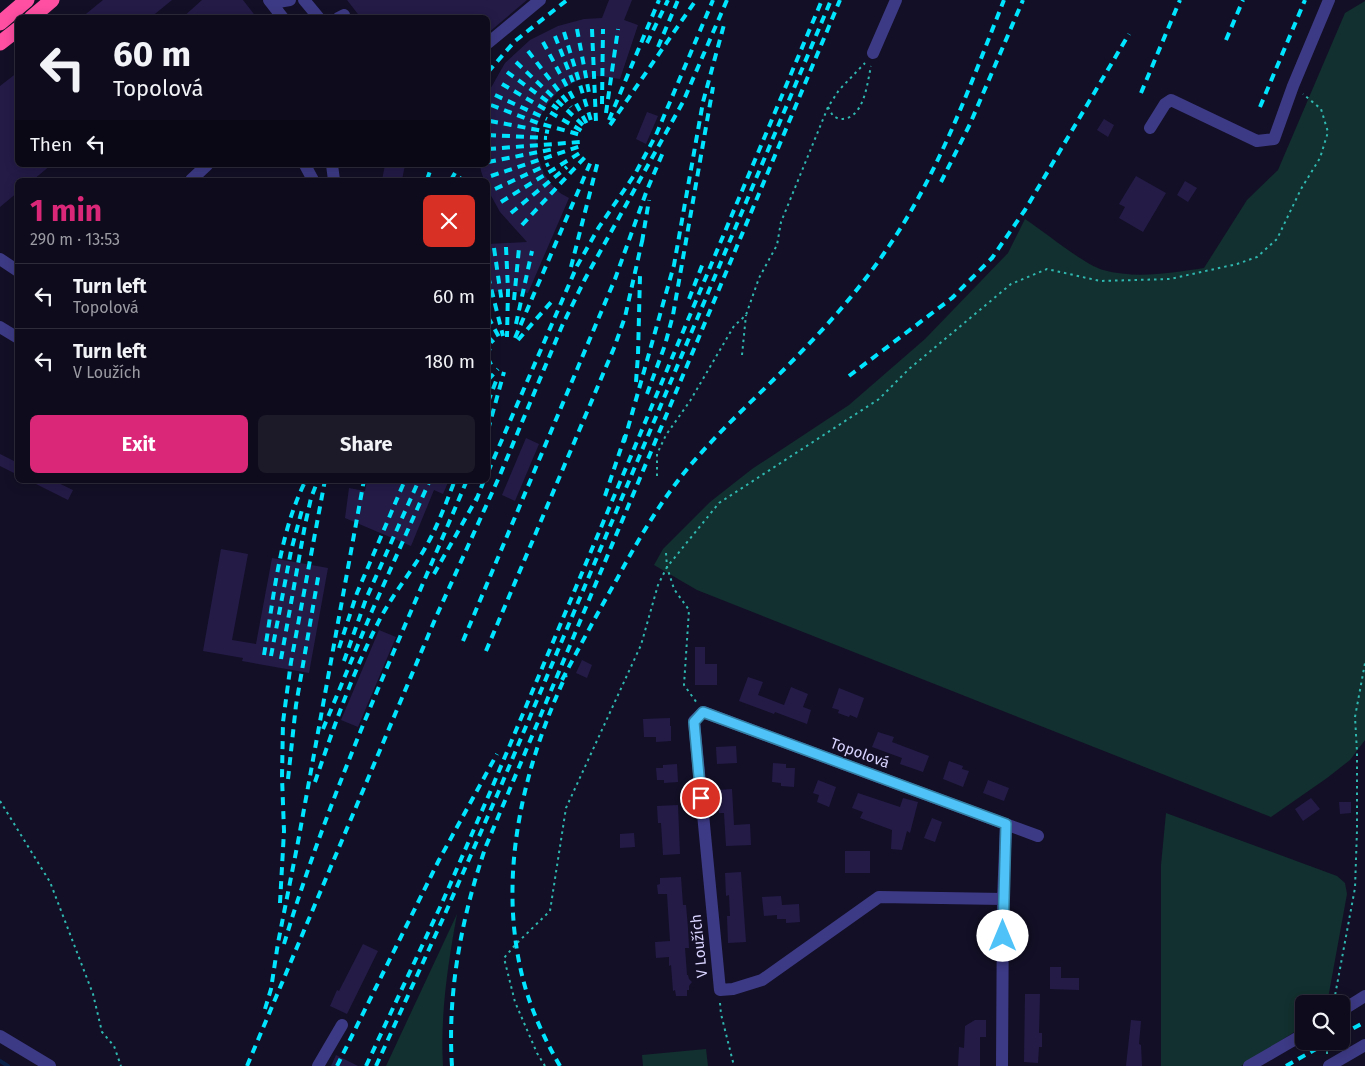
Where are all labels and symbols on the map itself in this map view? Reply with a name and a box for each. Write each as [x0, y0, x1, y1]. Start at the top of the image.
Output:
street label: Topolová [828, 734, 892, 772]
pin [680, 777, 722, 819]
position arrow [976, 909, 1028, 961]
street label: V Loužích [687, 913, 711, 979]

